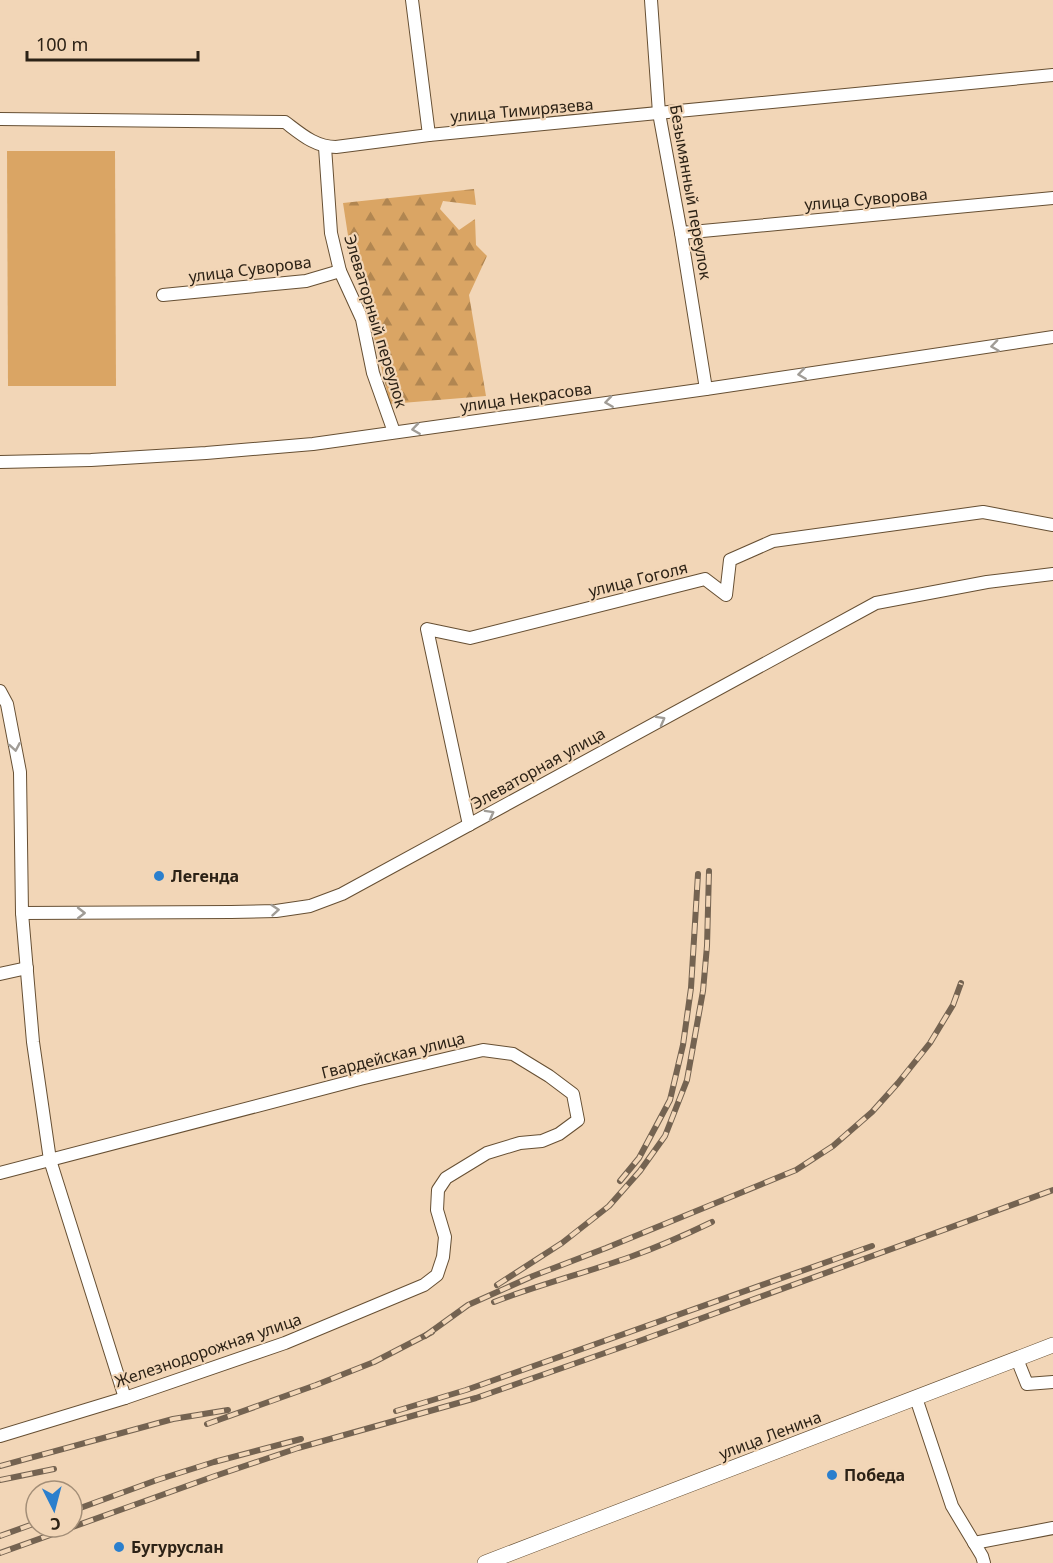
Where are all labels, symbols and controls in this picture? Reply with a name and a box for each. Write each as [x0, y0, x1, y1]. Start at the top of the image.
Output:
scale bar [27, 24, 198, 62]
text: 100 m [36, 32, 88, 56]
street label: улица Тимирязева [450, 93, 594, 127]
street label: Безымянный переулок [665, 103, 717, 282]
street label: улица Суворова [803, 183, 929, 215]
street label: Элеваторный переулок [339, 232, 413, 411]
street label: улица Суворова [187, 251, 313, 287]
one-way arrow [991, 339, 1000, 351]
one-way arrow [798, 368, 807, 380]
street label: улица Некрасова [459, 377, 593, 417]
one-way arrow [605, 396, 614, 408]
one-way arrow [411, 423, 421, 435]
street label: улица Гоголя [586, 556, 690, 602]
one-way arrow [654, 716, 665, 727]
street label: Элеваторная улица [467, 722, 609, 814]
one-way arrow [8, 741, 21, 751]
one-way arrow [483, 810, 494, 821]
place label: Легенда [171, 865, 239, 887]
marker: Легенда [152, 869, 166, 883]
one-way arrow [271, 904, 280, 917]
one-way arrow [76, 907, 85, 919]
street label: Гвардейская улица [319, 1027, 467, 1083]
street label: Железнодорожная улица [112, 1308, 304, 1392]
street label: улица Ленина [716, 1405, 824, 1465]
place label: Победа [844, 1464, 905, 1486]
marker: Победа [825, 1468, 839, 1482]
north arrow [24, 1479, 84, 1539]
text: С [49, 1512, 62, 1535]
place label: Бугуруслан [131, 1536, 224, 1558]
marker: Бугуруслан [112, 1540, 126, 1554]

